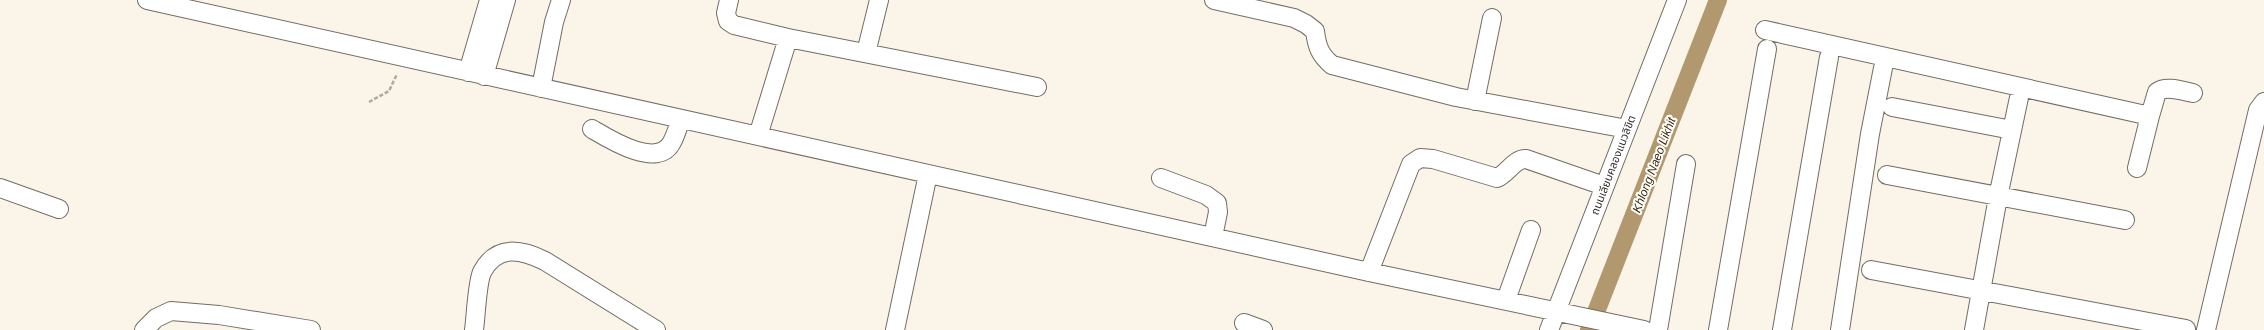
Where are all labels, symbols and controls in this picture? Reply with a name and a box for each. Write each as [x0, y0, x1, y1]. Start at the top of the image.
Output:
street label: ถนนเลียบคลองแนวลิขิต [1588, 114, 1638, 216]
water label: Khlong Naeo Likhit [1629, 115, 1679, 215]

